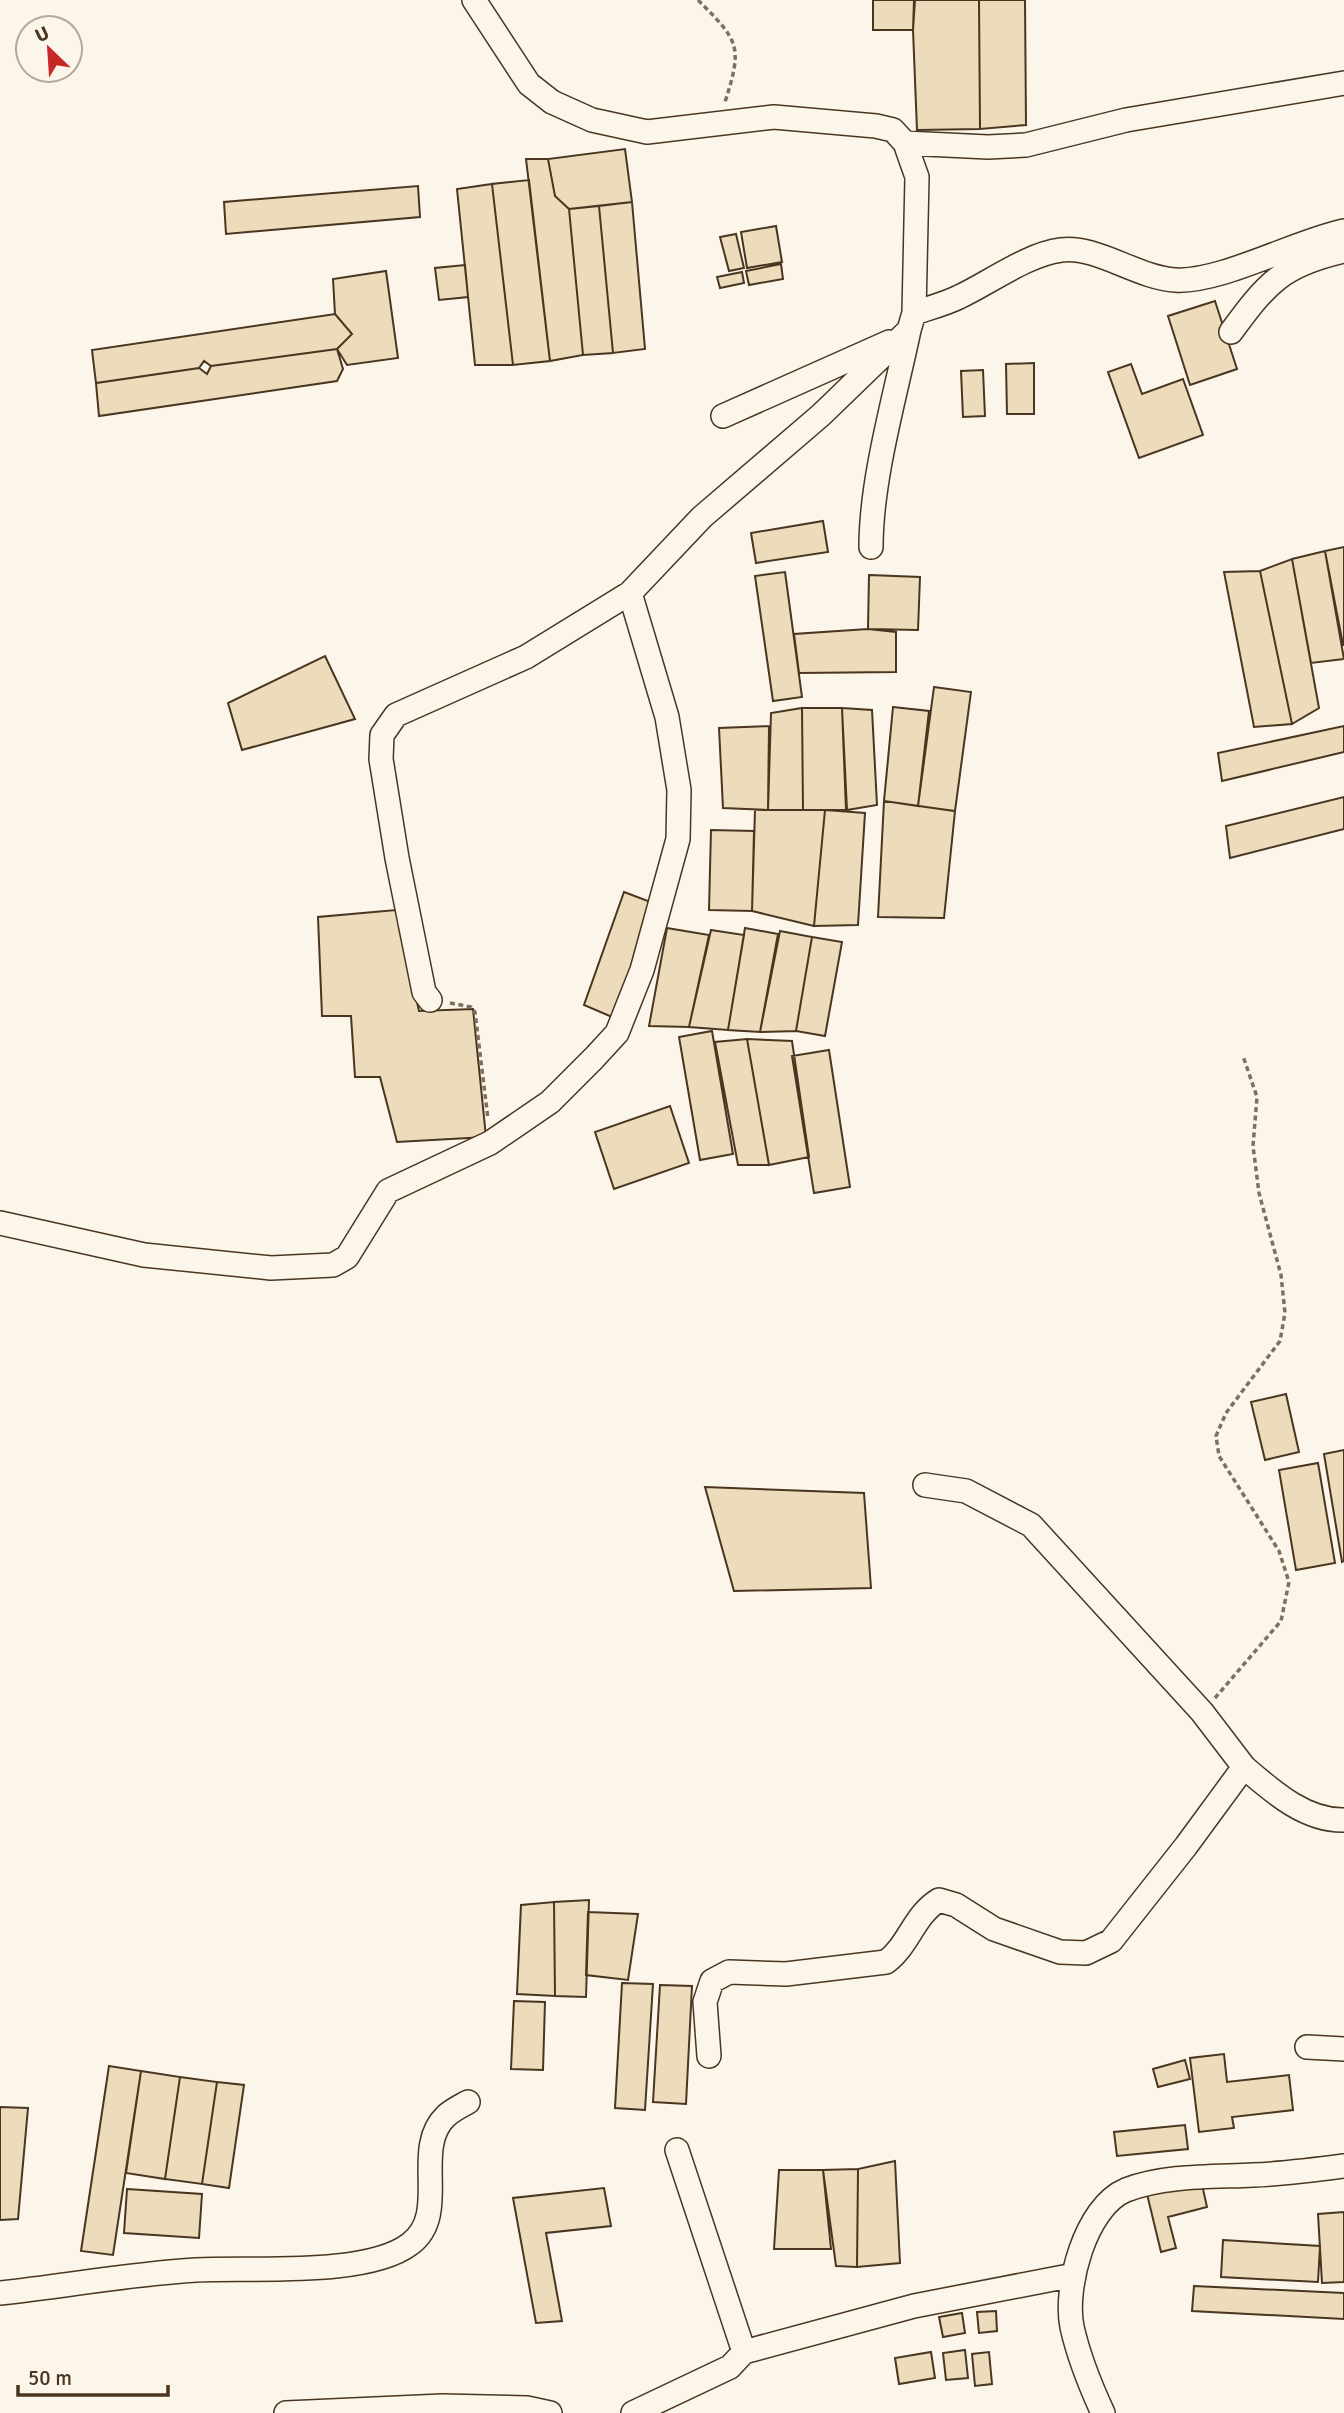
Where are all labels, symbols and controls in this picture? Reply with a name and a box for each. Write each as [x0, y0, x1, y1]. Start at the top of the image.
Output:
north arrow [14, 14, 84, 84]
text: U [31, 21, 53, 48]
scale bar [18, 2354, 168, 2398]
text: 50 m [28, 2365, 72, 2391]

